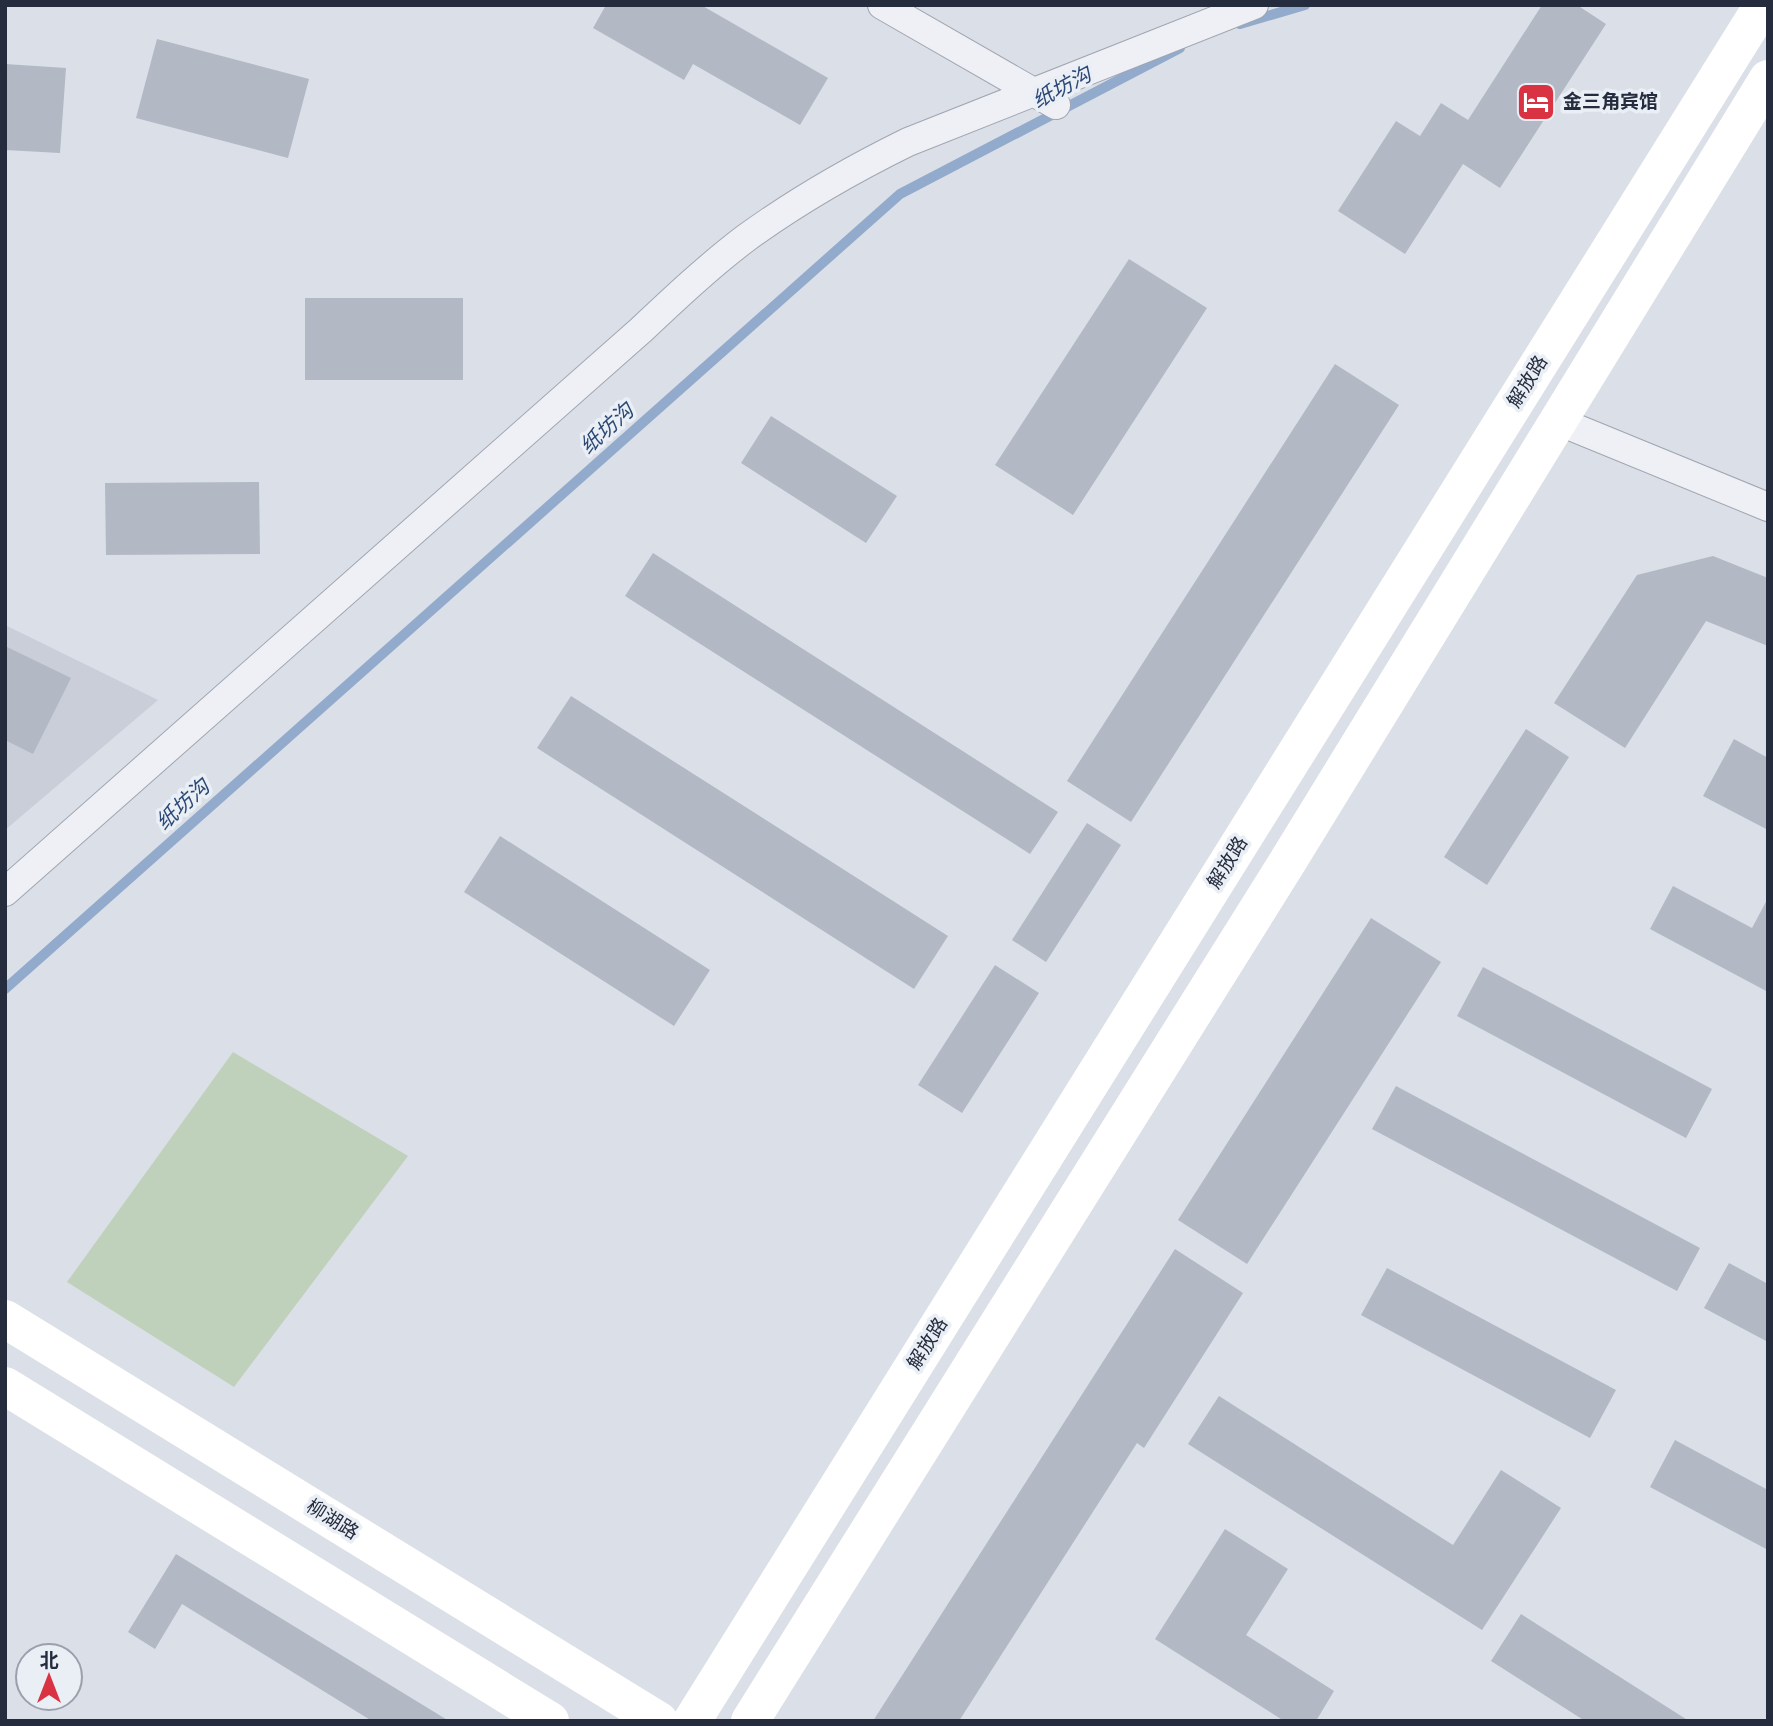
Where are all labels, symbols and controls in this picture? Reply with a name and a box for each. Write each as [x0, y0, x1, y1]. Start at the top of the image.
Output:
water label: 纸坊沟 [1029, 62, 1097, 112]
hotel icon: 金三角宾馆 [1515, 81, 1557, 123]
place label: 金三角宾馆 [1563, 91, 1658, 112]
street label: 解放路 [1504, 352, 1551, 411]
water label: 纸坊沟 [576, 398, 639, 458]
water label: 纸坊沟 [152, 774, 215, 834]
street label: 解放路 [1204, 833, 1251, 892]
street label: 解放路 [904, 1314, 951, 1373]
street label: 柳湖路 [303, 1496, 362, 1543]
north arrow [14, 1642, 84, 1712]
text: 北 [39, 1651, 59, 1671]

